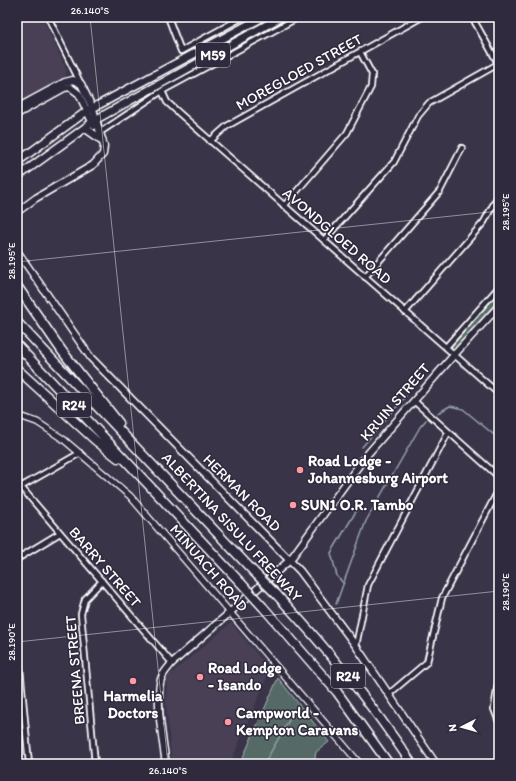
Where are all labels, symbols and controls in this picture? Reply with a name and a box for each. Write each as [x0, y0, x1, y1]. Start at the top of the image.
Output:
text: 26.140°S [71, 4, 110, 17]
street label: MOREGLOED STREET [233, 30, 366, 114]
road number: M59 [196, 43, 230, 67]
street label: AVONDGLOED ROAD [279, 184, 395, 288]
text: 28.195°E [499, 193, 512, 230]
text: 28.195°E [5, 242, 18, 279]
street label: KRUIN STREET [356, 359, 434, 445]
road number: R24 [57, 393, 91, 417]
street label: ALBERTINA SISULU FREEWAY [158, 449, 306, 606]
street label: HERMAN ROAD [199, 450, 285, 536]
place label: Road Lodge - Johannesburg Airport [307, 452, 448, 488]
marker: Road Lodge - Johannesburg Airport [295, 465, 305, 475]
place label: SUN1 O.R. Tambo [301, 496, 414, 514]
marker: SUN1 O.R. Tambo [288, 500, 298, 510]
street label: MINUACH ROAD [166, 521, 252, 616]
street label: BARRY STREET [65, 523, 145, 611]
text: 28.190°E [499, 573, 512, 611]
street label: BREENA STREET [61, 614, 89, 726]
text: 28.190°E [5, 623, 18, 661]
place label: Road Lodge - Isando [208, 659, 282, 694]
road number: R24 [331, 664, 365, 688]
marker: Road Lodge - Isando [195, 672, 205, 682]
marker: Harmelia Doctors [128, 676, 138, 686]
place label: Harmelia Doctors [103, 687, 163, 722]
place label: Campworld - Kempton Caravans [236, 704, 358, 740]
north arrow [442, 707, 482, 747]
marker: Campworld - Kempton Caravans [223, 717, 233, 727]
text: N [446, 724, 459, 732]
text: 26.140°S [149, 764, 188, 777]

